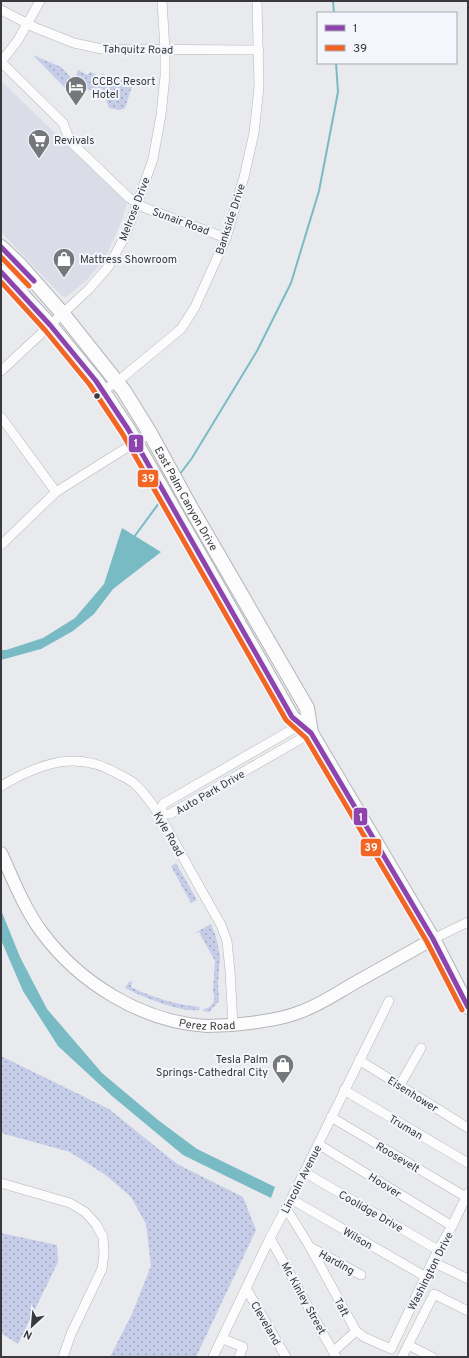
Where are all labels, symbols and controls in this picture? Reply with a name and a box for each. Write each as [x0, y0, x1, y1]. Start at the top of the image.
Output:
legend [317, 12, 457, 64]
text: 1 [353, 21, 357, 37]
text: 39 [353, 41, 367, 57]
street label: Tahquitz Road [103, 42, 173, 58]
hotel icon: CCBC Resort Hotel [63, 74, 89, 107]
place label: CCBC Resort Hotel [92, 75, 155, 102]
supermarket icon: Revivals [26, 127, 52, 160]
place label: Revivals [54, 134, 94, 148]
street label: Melrose Drive [116, 175, 154, 243]
street label: Bankside Drive [213, 182, 249, 257]
street label: Sunair Road [150, 205, 211, 239]
shop icon: Mattress Showroom [51, 246, 77, 279]
place label: Mattress Showroom [80, 253, 177, 267]
unlabelled marker [92, 391, 102, 401]
line badge: 1 [128, 434, 144, 453]
text: 1 [134, 437, 138, 451]
street label: East Palm Canyon Drive [151, 444, 220, 554]
line badge: 39 [137, 469, 159, 488]
text: 39 [141, 472, 155, 486]
street label: Auto Park Drive [173, 767, 248, 818]
line badge: 1 [353, 807, 368, 826]
street label: Kyle Road [150, 810, 187, 859]
text: 1 [359, 811, 363, 825]
line badge: 39 [360, 838, 382, 857]
text: 39 [364, 841, 378, 855]
street label: Perez Road [178, 1016, 236, 1034]
shop icon: Tesla Palm Springs-Cathedral City [270, 1052, 296, 1085]
place label: Tesla Palm Springs-Cathedral City [156, 1053, 268, 1080]
street label: Eisenhower [385, 1074, 441, 1116]
street label: Truman [386, 1112, 425, 1143]
street label: Roosevelt [373, 1139, 422, 1176]
street label: Lincoln Avenue [279, 1143, 325, 1216]
street label: Hoover [365, 1170, 404, 1202]
street label: Coolidge Drive [336, 1188, 405, 1236]
street label: Wilson [340, 1225, 375, 1253]
street label: Washington Drive [405, 1230, 457, 1313]
street label: Harding [316, 1247, 357, 1278]
street label: Mc Kinley Street [277, 1260, 329, 1337]
street label: Taft [330, 1296, 352, 1319]
street label: Cleveland [247, 1299, 283, 1348]
north arrow [12, 1306, 52, 1346]
text: N [21, 1326, 35, 1342]

